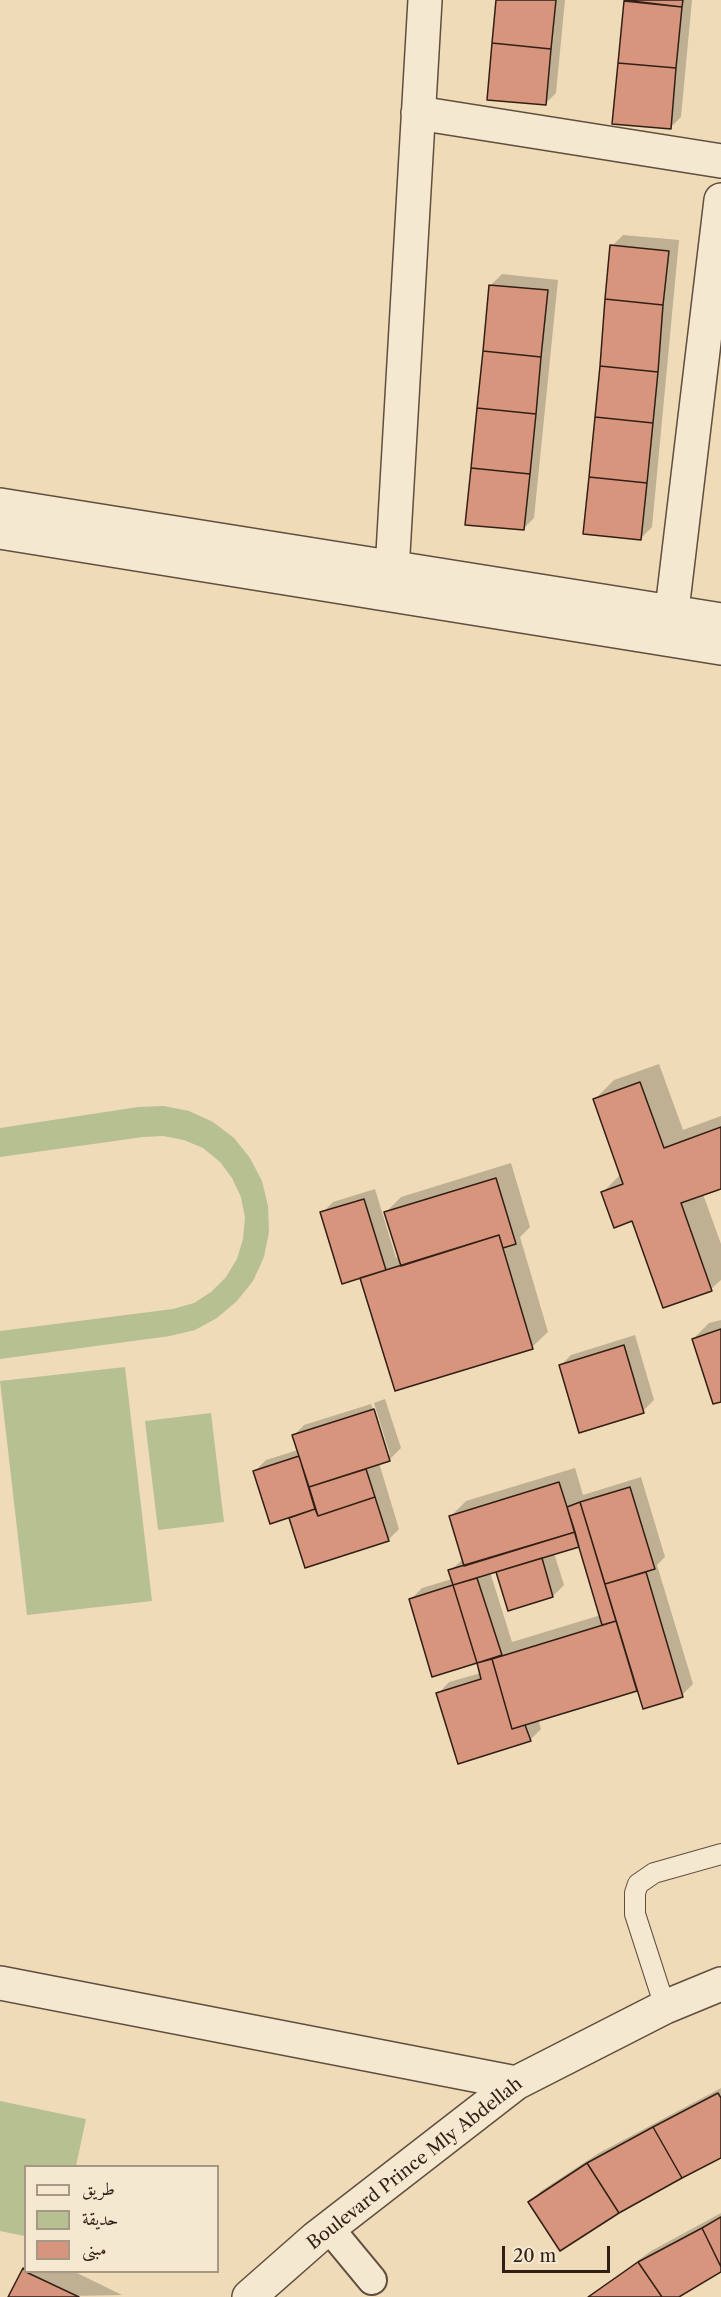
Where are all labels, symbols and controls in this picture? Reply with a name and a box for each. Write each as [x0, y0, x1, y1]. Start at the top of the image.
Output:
street label: Boulevard Prince Mly Abdellah [303, 2073, 527, 2255]
legend [24, 2165, 219, 2273]
text: طريق [82, 2178, 115, 2200]
text: حديقة [82, 2208, 118, 2230]
scale bar [505, 2234, 613, 2272]
text: مبنى [82, 2238, 107, 2260]
text: 20 m [513, 2245, 556, 2267]

